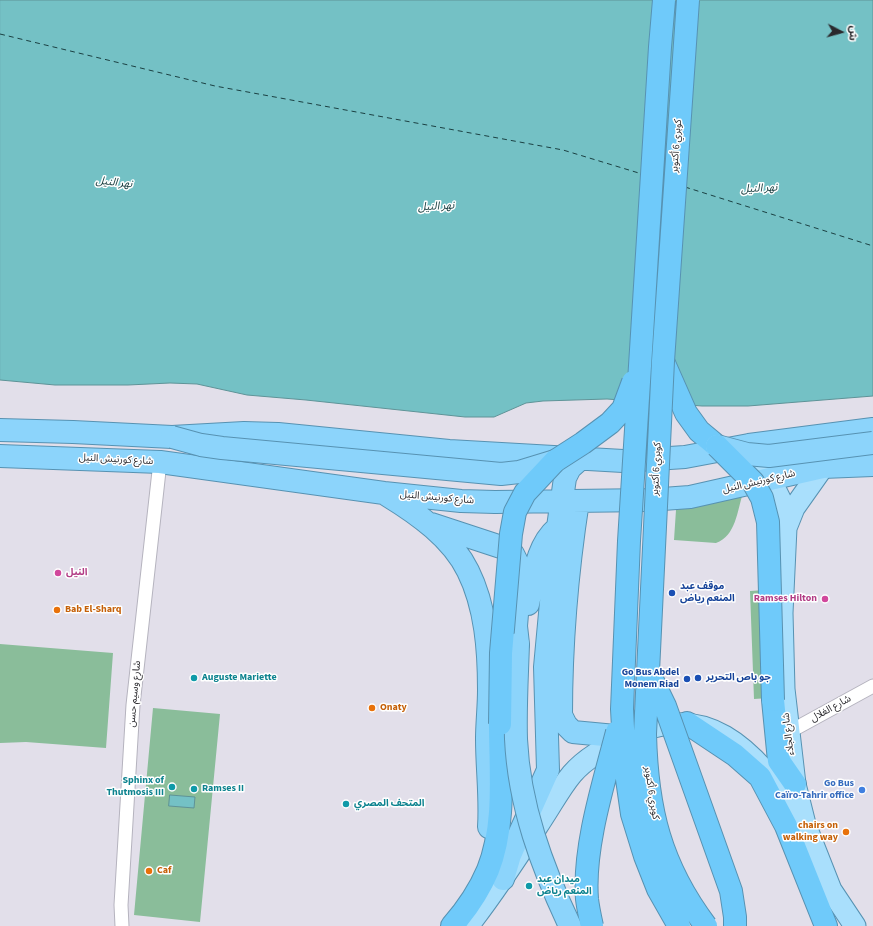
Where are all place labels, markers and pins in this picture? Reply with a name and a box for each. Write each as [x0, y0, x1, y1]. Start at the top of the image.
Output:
place label: النيل [66, 567, 88, 579]
marker: النيل [53, 568, 63, 578]
place label: موقف عبد المنعم رياض [680, 581, 735, 604]
marker: موقف عبد المنعم رياض [667, 588, 677, 598]
place label: Ramses Hilton [754, 593, 817, 605]
marker: Ramses Hilton [820, 594, 830, 604]
place label: Bab El-Sharq [65, 604, 122, 616]
marker: Bab El-Sharq [52, 605, 62, 615]
place label: Go Bus Abdel Monem Riad [622, 667, 679, 690]
place label: Auguste Mariette [202, 672, 277, 684]
place label: جو باص التحرير [706, 672, 771, 684]
marker: Auguste Mariette [189, 673, 199, 683]
marker: جو باص التحرير [693, 673, 703, 683]
marker: Go Bus Abdel Monem Riad [682, 674, 692, 684]
place label: Onaty [380, 702, 407, 714]
marker: Onaty [367, 703, 377, 713]
place label: Sphinx of Thutmosis III [106, 775, 164, 798]
place label: Go Bus Caïro-Tahrir office [775, 778, 854, 802]
marker: Sphinx of Thutmosis III [167, 782, 177, 792]
place label: Ramses II [202, 783, 244, 795]
marker: Ramses II [189, 784, 199, 794]
marker: Go Bus Caïro-Tahrir office [857, 785, 867, 795]
place label: المتحف المصري [354, 798, 424, 810]
marker: المتحف المصري [341, 799, 351, 809]
place label: chairs on walking way [783, 820, 838, 844]
marker: chairs on walking way [841, 827, 851, 837]
place label: Caf [157, 865, 171, 877]
marker: Caf [144, 866, 154, 876]
place label: ميدان عبد المنعم رياض [537, 874, 592, 898]
marker: ميدان عبد المنعم رياض [524, 881, 534, 891]

